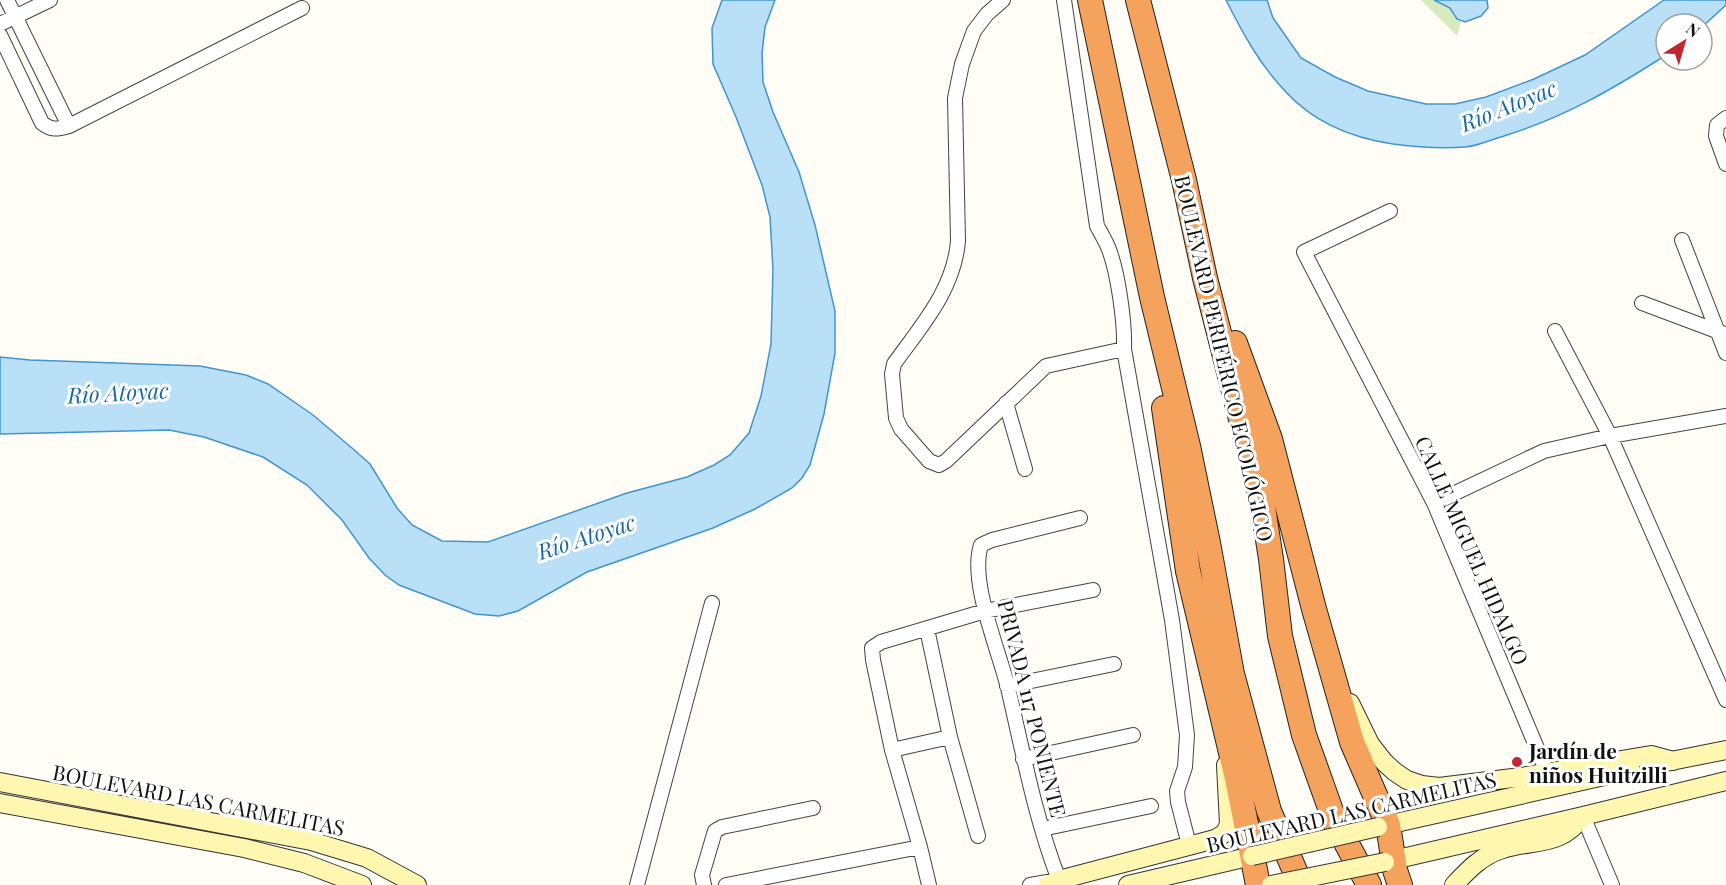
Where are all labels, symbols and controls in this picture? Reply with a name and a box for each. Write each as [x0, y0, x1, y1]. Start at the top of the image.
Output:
north arrow [1654, 12, 1714, 72]
text: N [1682, 18, 1705, 42]
water label: Río Atoyac [1455, 72, 1561, 138]
street label: BOULEVARD PERIFÉRICO ECOLÓGICO [1169, 172, 1281, 544]
water label: Río Atoyac [66, 374, 170, 410]
street label: CALLE MIGUEL HIDALGO [1410, 431, 1536, 669]
water label: Río Atoyac [532, 506, 639, 566]
street label: PRIVADA 117 PONIENTE [992, 596, 1074, 820]
place label: Jardín de niños Huitzilli [1528, 736, 1668, 788]
marker: Jardín de niños Huitzilli [1510, 755, 1524, 769]
street label: BOULEVARD LAS CARMELITAS [51, 757, 347, 841]
street label: BOULEVARD LAS CARMELITAS [1203, 764, 1499, 858]

